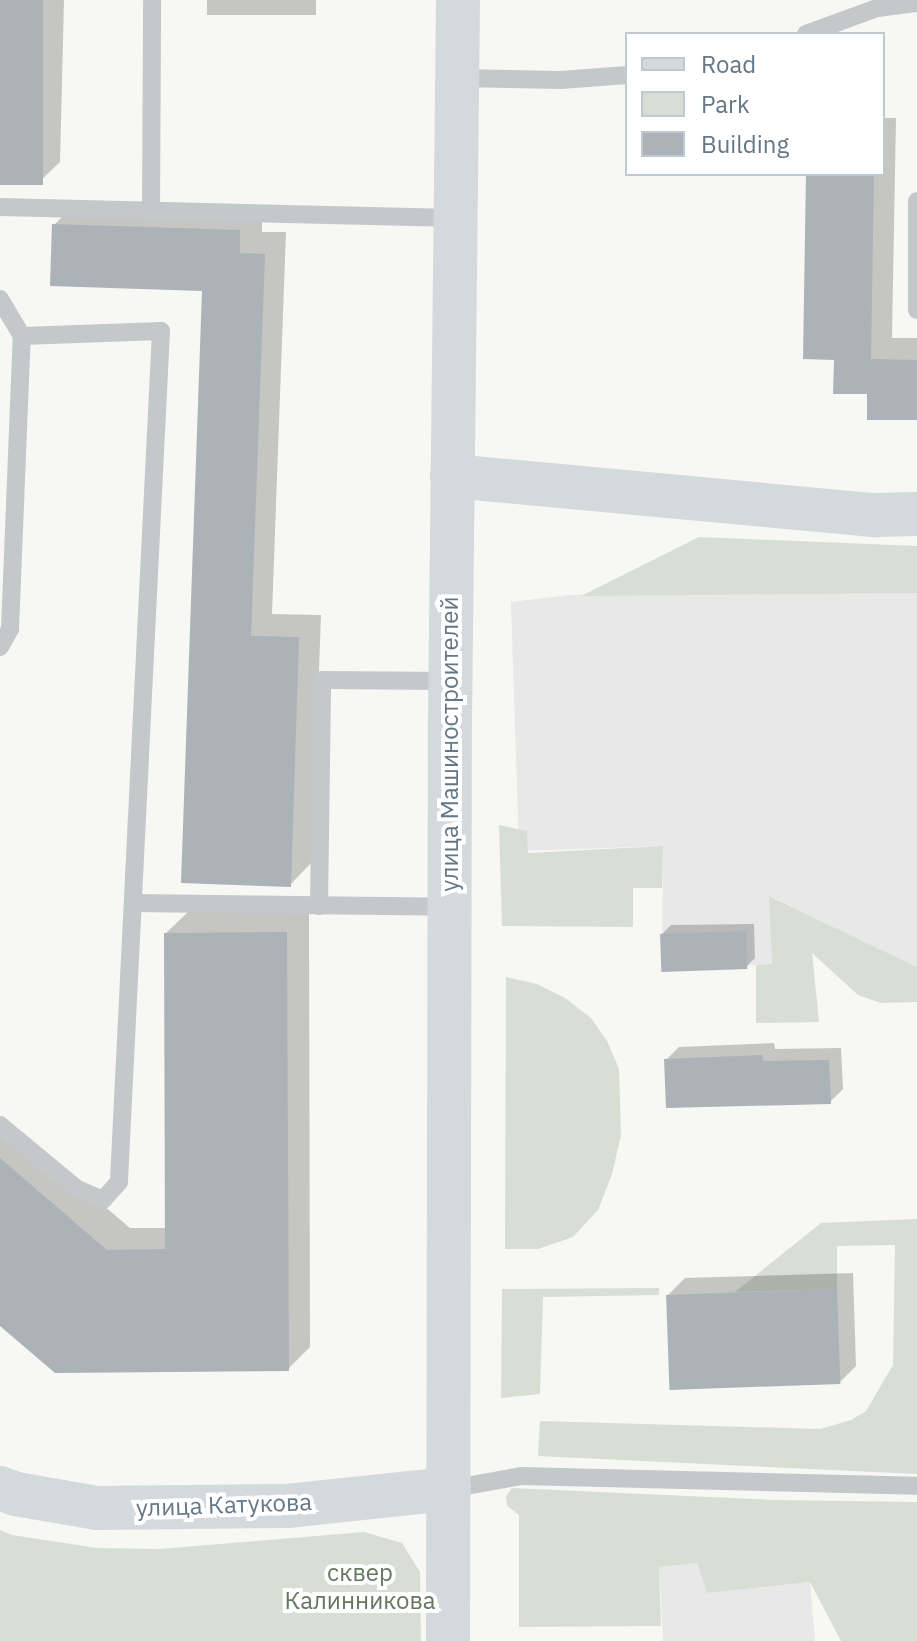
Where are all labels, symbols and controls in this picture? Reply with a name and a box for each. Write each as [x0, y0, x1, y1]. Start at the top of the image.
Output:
legend [625, 32, 885, 176]
text: Road [701, 48, 756, 80]
text: Park [701, 88, 750, 120]
text: Building [701, 128, 789, 160]
street label: улица Машиностроителей [436, 596, 464, 892]
street label: улица Катукова [135, 1488, 313, 1522]
park label: сквер Калинникова [284, 1559, 436, 1615]

